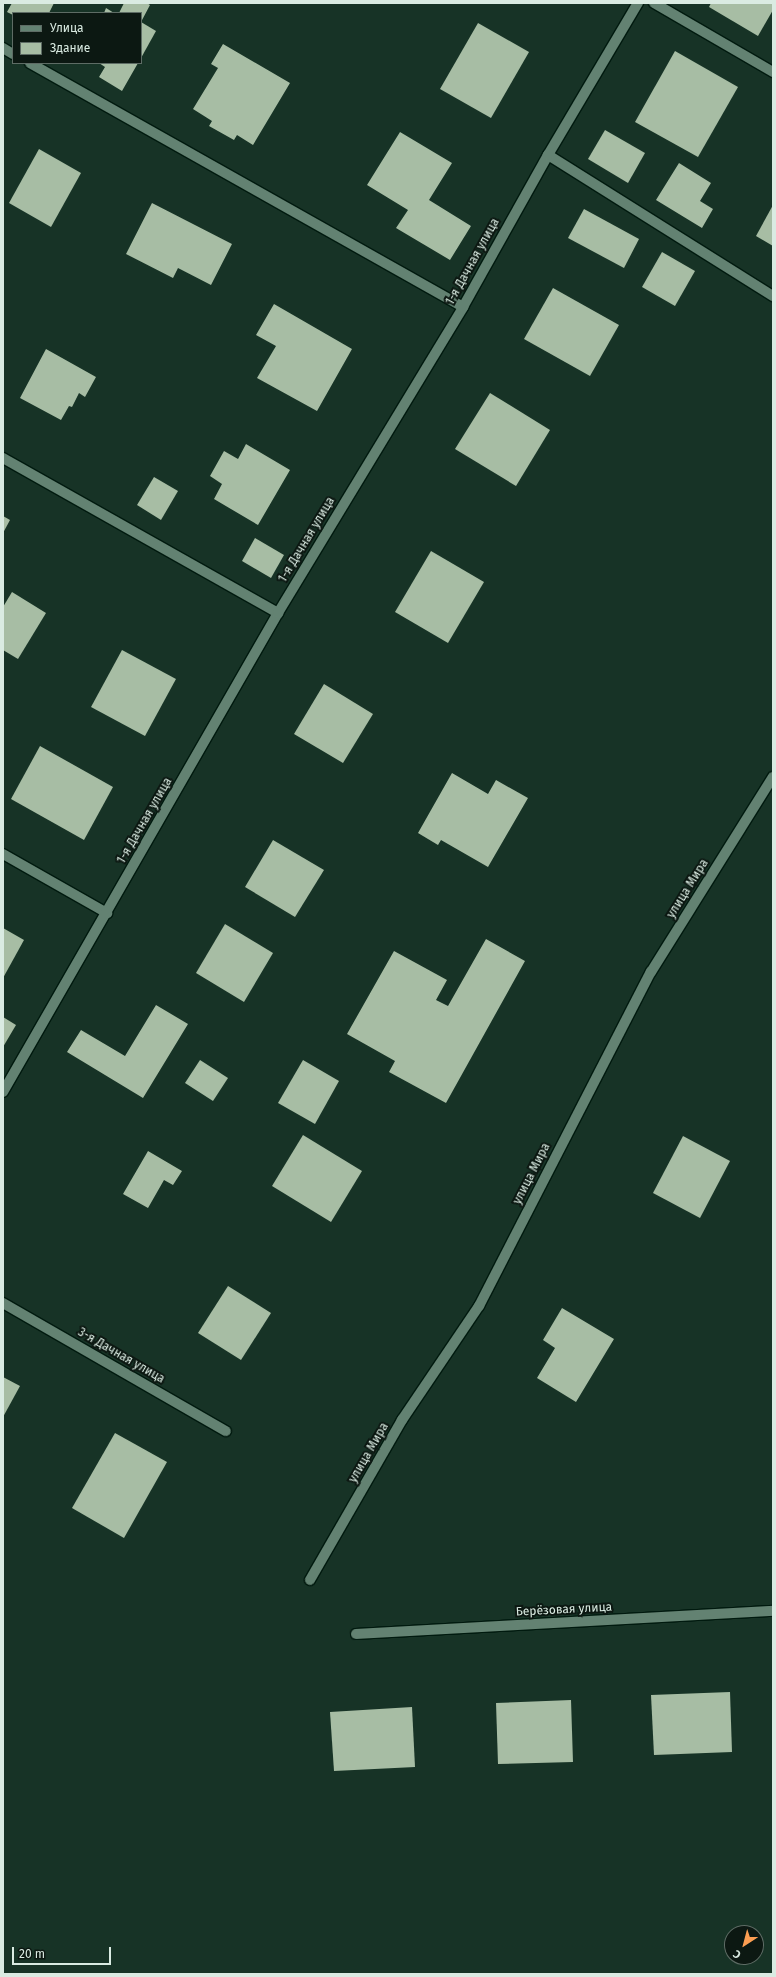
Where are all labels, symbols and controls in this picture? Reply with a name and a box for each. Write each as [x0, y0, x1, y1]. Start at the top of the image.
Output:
legend [12, 12, 142, 64]
text: Улица [50, 21, 84, 35]
text: Здание [50, 41, 90, 55]
street label: 1-я Дачная улица [443, 216, 503, 308]
street label: 1-я Дачная улица [276, 495, 338, 585]
street label: 1-я Дачная улица [115, 775, 175, 867]
street label: улица Мира [664, 857, 712, 921]
street label: улица Мира [510, 1141, 554, 1207]
street label: 3-я Дачная улица [75, 1325, 167, 1387]
street label: улица Мира [346, 1421, 392, 1485]
street label: Берёзовая улица [516, 1600, 612, 1620]
north arrow [724, 1925, 764, 1965]
scale bar [14, 1939, 113, 1965]
text: 20 m [19, 1947, 45, 1961]
text: С [731, 1947, 744, 1961]

